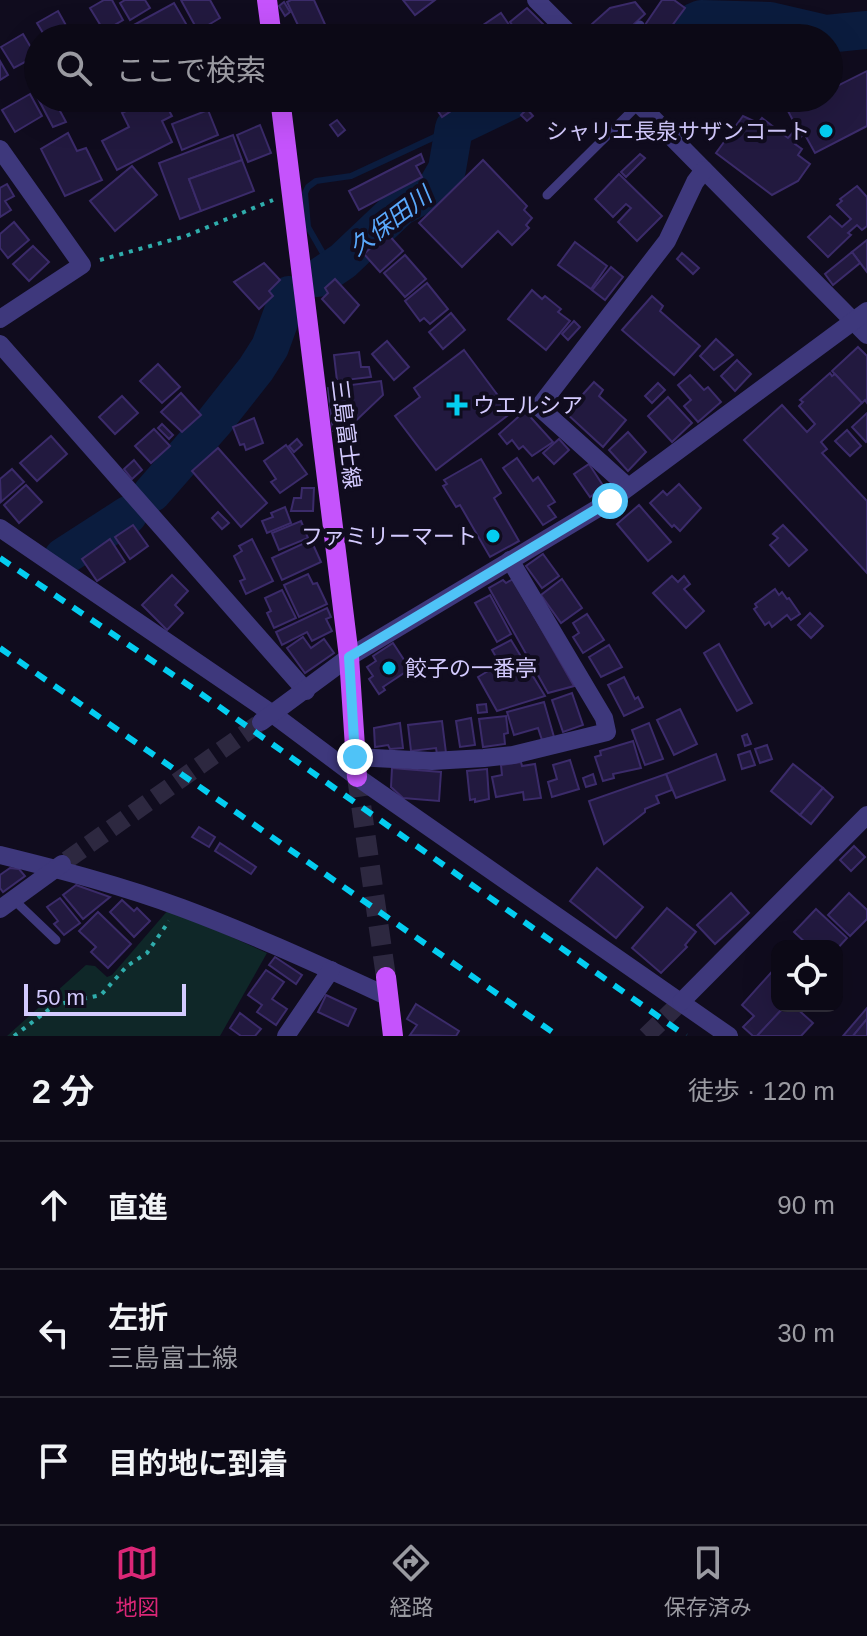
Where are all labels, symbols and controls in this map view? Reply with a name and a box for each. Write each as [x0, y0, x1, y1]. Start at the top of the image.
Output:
search box [24, 24, 843, 112]
icon: search [52, 46, 96, 90]
text: ここで検索 [116, 54, 266, 87]
place label: シャリエ長泉サザンコート [546, 119, 810, 144]
marker: シャリエ長泉サザンコート [817, 122, 835, 140]
water label: 久保田川 [344, 180, 439, 261]
street label: 三島富士線 [327, 378, 365, 490]
place label: ウエルシア [473, 393, 583, 418]
marker: ウエルシア [448, 396, 466, 414]
route start [592, 483, 628, 519]
place label: ファミリーマート [301, 524, 477, 549]
marker: ファミリーマート [484, 527, 502, 545]
place label: 餃子の一番亭 [405, 656, 537, 681]
marker: 餃子の一番亭 [380, 659, 398, 677]
route end [337, 739, 373, 775]
map controls [771, 940, 843, 1012]
button: locate [771, 940, 843, 1012]
scale bar [24, 980, 186, 1016]
text: 50 m [36, 985, 85, 1010]
text: 2 分 [32, 1072, 94, 1110]
text: 徒歩 · 120 m [688, 1076, 835, 1106]
icon: ahead [32, 1183, 76, 1227]
text: 90 m [777, 1190, 835, 1220]
text: 直進 [108, 1191, 168, 1224]
text: 左折 [108, 1301, 168, 1334]
icon: left [32, 1311, 76, 1355]
text: 30 m [777, 1318, 835, 1348]
text: 三島富士線 [108, 1343, 238, 1373]
icon: arrive [32, 1439, 76, 1483]
text: 目的地に到着 [108, 1447, 288, 1480]
tab: 地図 [115, 1541, 159, 1621]
tab: 経路 [389, 1541, 434, 1621]
tab: 保存済み [664, 1541, 752, 1621]

